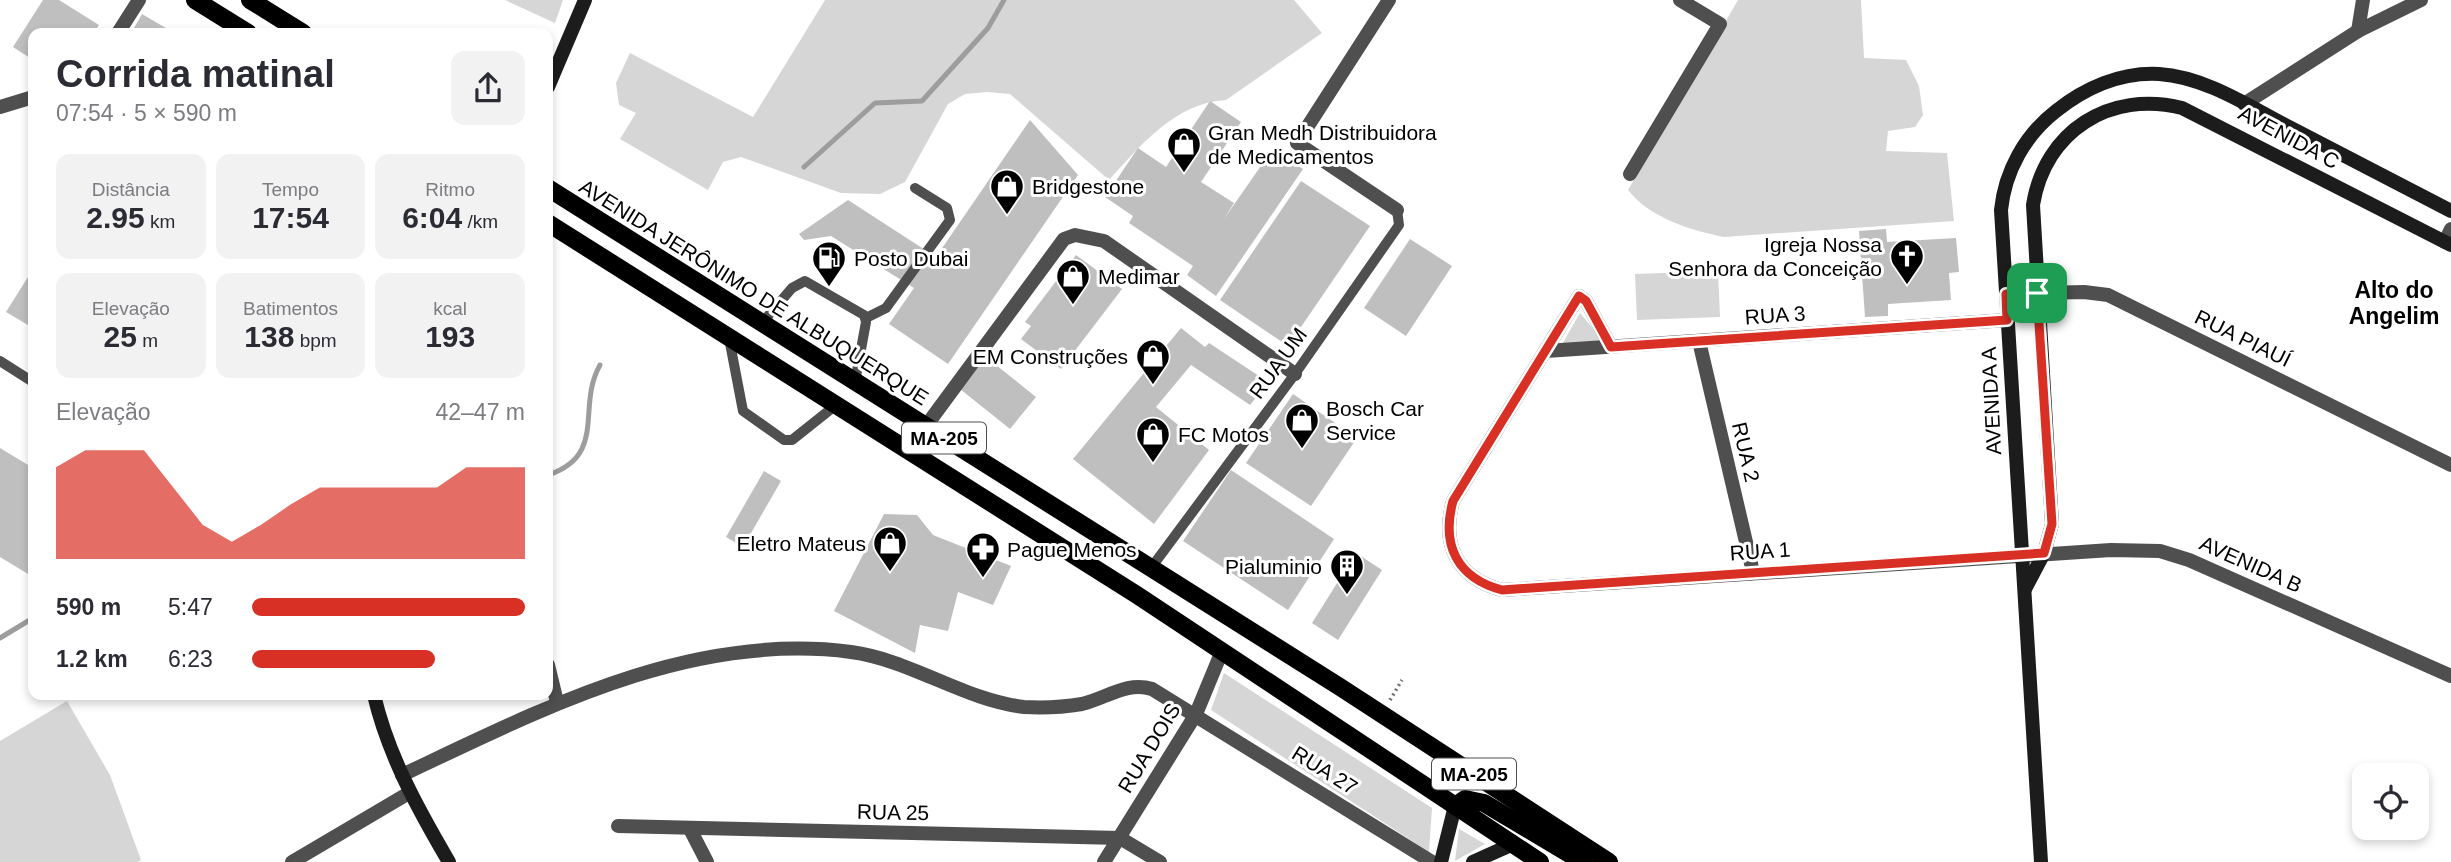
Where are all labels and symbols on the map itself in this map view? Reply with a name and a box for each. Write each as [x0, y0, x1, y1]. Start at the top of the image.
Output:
street label: AVENIDA C [2235, 101, 2343, 173]
place label: Gran Medh Distribuidora de Medicamentos [1208, 121, 1437, 168]
shop icon: Gran Medh Distribuidora de Medicamentos [1165, 125, 1203, 174]
shop icon: Bridgestone [988, 167, 1026, 216]
street label: AVENIDA JERÔNIMO DE ALBUQUERQUE [575, 174, 933, 410]
place label: Bridgestone [1032, 175, 1144, 198]
place label: Igreja Nossa Senhora da Conceição [1668, 233, 1882, 280]
church icon: Igreja Nossa Senhora da Conceição [1888, 237, 1926, 286]
fuel station icon: Posto Dubai [810, 239, 848, 288]
place label: Posto Dubai [854, 247, 968, 270]
shop icon: Medimar [1054, 257, 1092, 306]
pin [2007, 263, 2067, 323]
place label: Medimar [1098, 265, 1180, 288]
district label: Alto do Angelim [2349, 277, 2439, 329]
street label: RUA 3 [1744, 301, 1806, 329]
street label: RUA PIAUÍ [2191, 305, 2295, 371]
street label: RUA UM [1245, 323, 1311, 403]
shop icon: EM Construções [1134, 337, 1172, 386]
place label: EM Construções [973, 345, 1128, 368]
street label: AVENIDA A [1977, 346, 2005, 456]
place label: Bosch Car Service [1326, 397, 1424, 444]
shop icon: Bosch Car Service [1283, 401, 1321, 450]
shop icon: FC Motos [1134, 415, 1172, 464]
street label: RUA 2 [1728, 420, 1764, 484]
road number: MA-205 [902, 422, 986, 453]
place label: FC Motos [1178, 423, 1269, 446]
shop icon: Eletro Mateus [871, 524, 909, 573]
pharmacy icon: Pague Menos [964, 530, 1002, 579]
street label: AVENIDA B [2196, 531, 2306, 597]
place label: Eletro Mateus [736, 532, 866, 555]
street label: RUA 1 [1729, 537, 1791, 565]
place label: Pague Menos [1007, 538, 1137, 561]
building icon: Pialuminio [1328, 547, 1366, 596]
place label: Pialuminio [1225, 555, 1322, 578]
street label: RUA DOIS [1113, 699, 1185, 797]
street label: RUA 27 [1288, 741, 1362, 799]
road number: MA-205 [1432, 758, 1516, 790]
street label: RUA 25 [857, 800, 929, 824]

